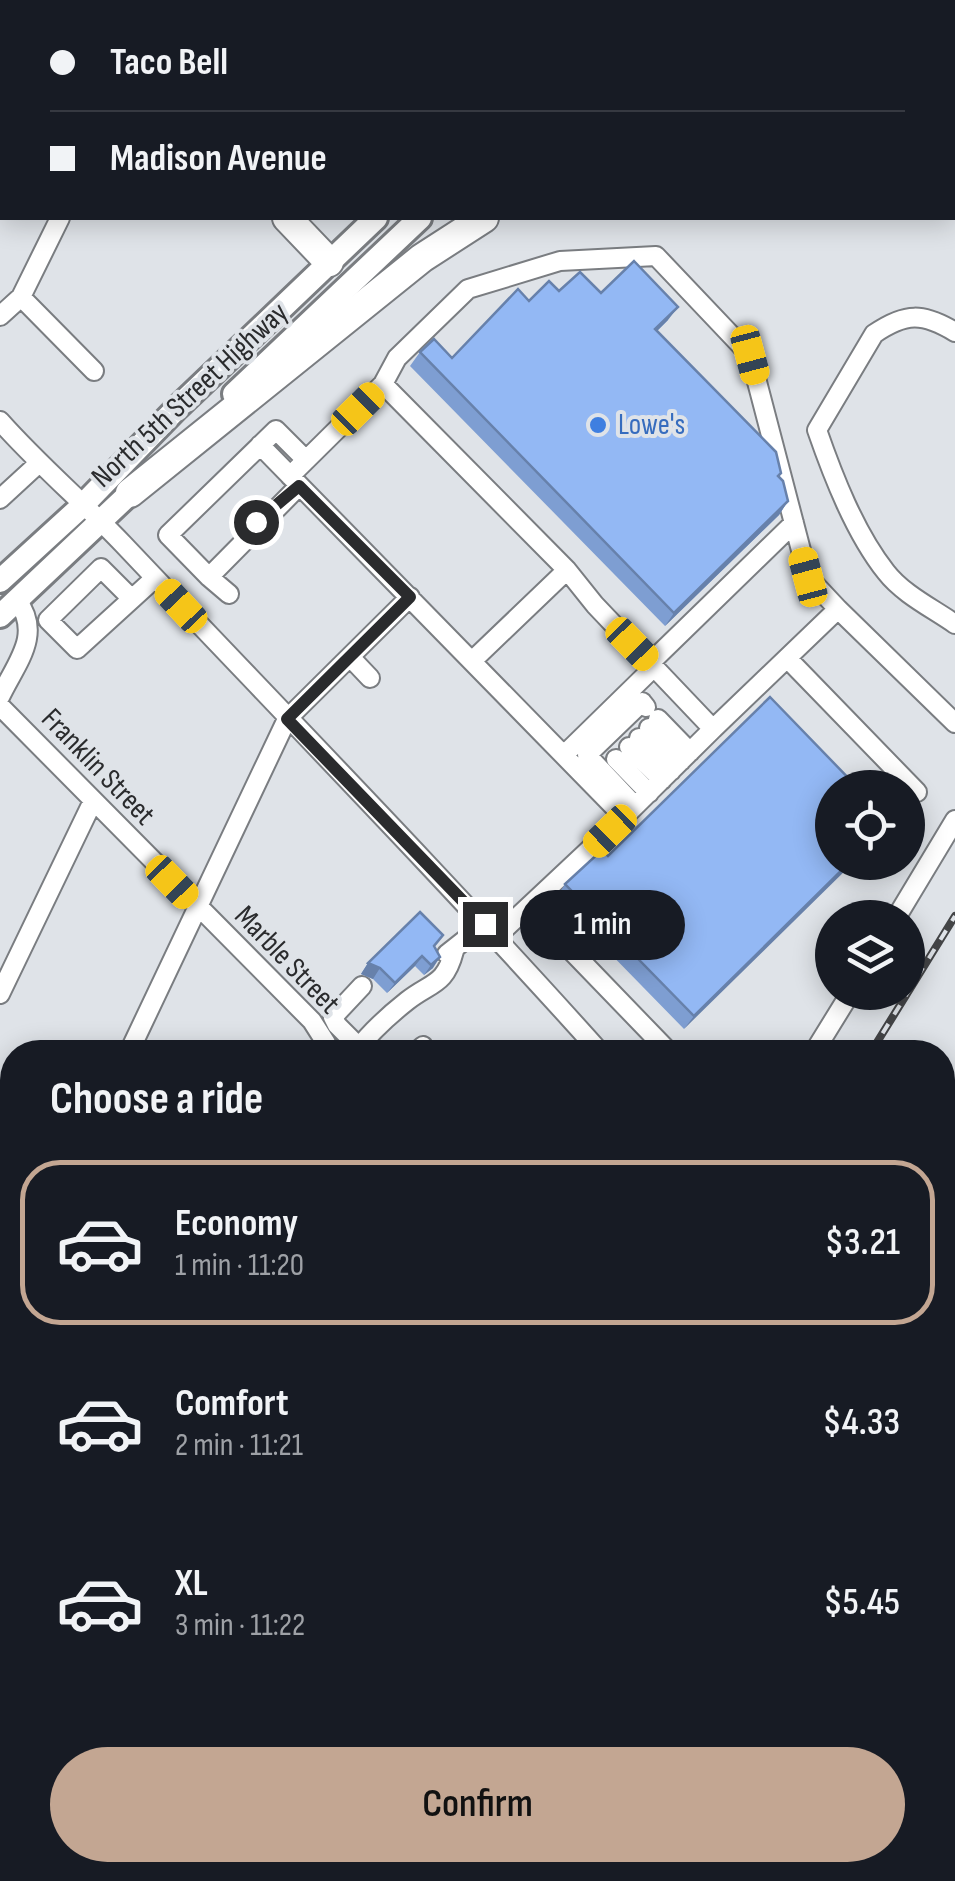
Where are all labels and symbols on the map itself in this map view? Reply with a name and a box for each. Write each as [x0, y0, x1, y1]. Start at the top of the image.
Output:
street label: North 5th Street Highway [84, 294, 296, 495]
car [728, 322, 772, 388]
car [326, 377, 390, 441]
place label: Lowe's [618, 407, 685, 443]
marker: Lowe's [587, 414, 609, 436]
route start [234, 500, 279, 545]
car [786, 544, 830, 610]
car [150, 574, 212, 638]
car [600, 612, 664, 676]
street label: Franklin Street [34, 701, 162, 833]
car [578, 799, 642, 863]
car [140, 850, 204, 914]
callout: 1 min [520, 889, 685, 959]
street label: Marble Street [227, 899, 347, 1021]
route end [463, 902, 508, 947]

